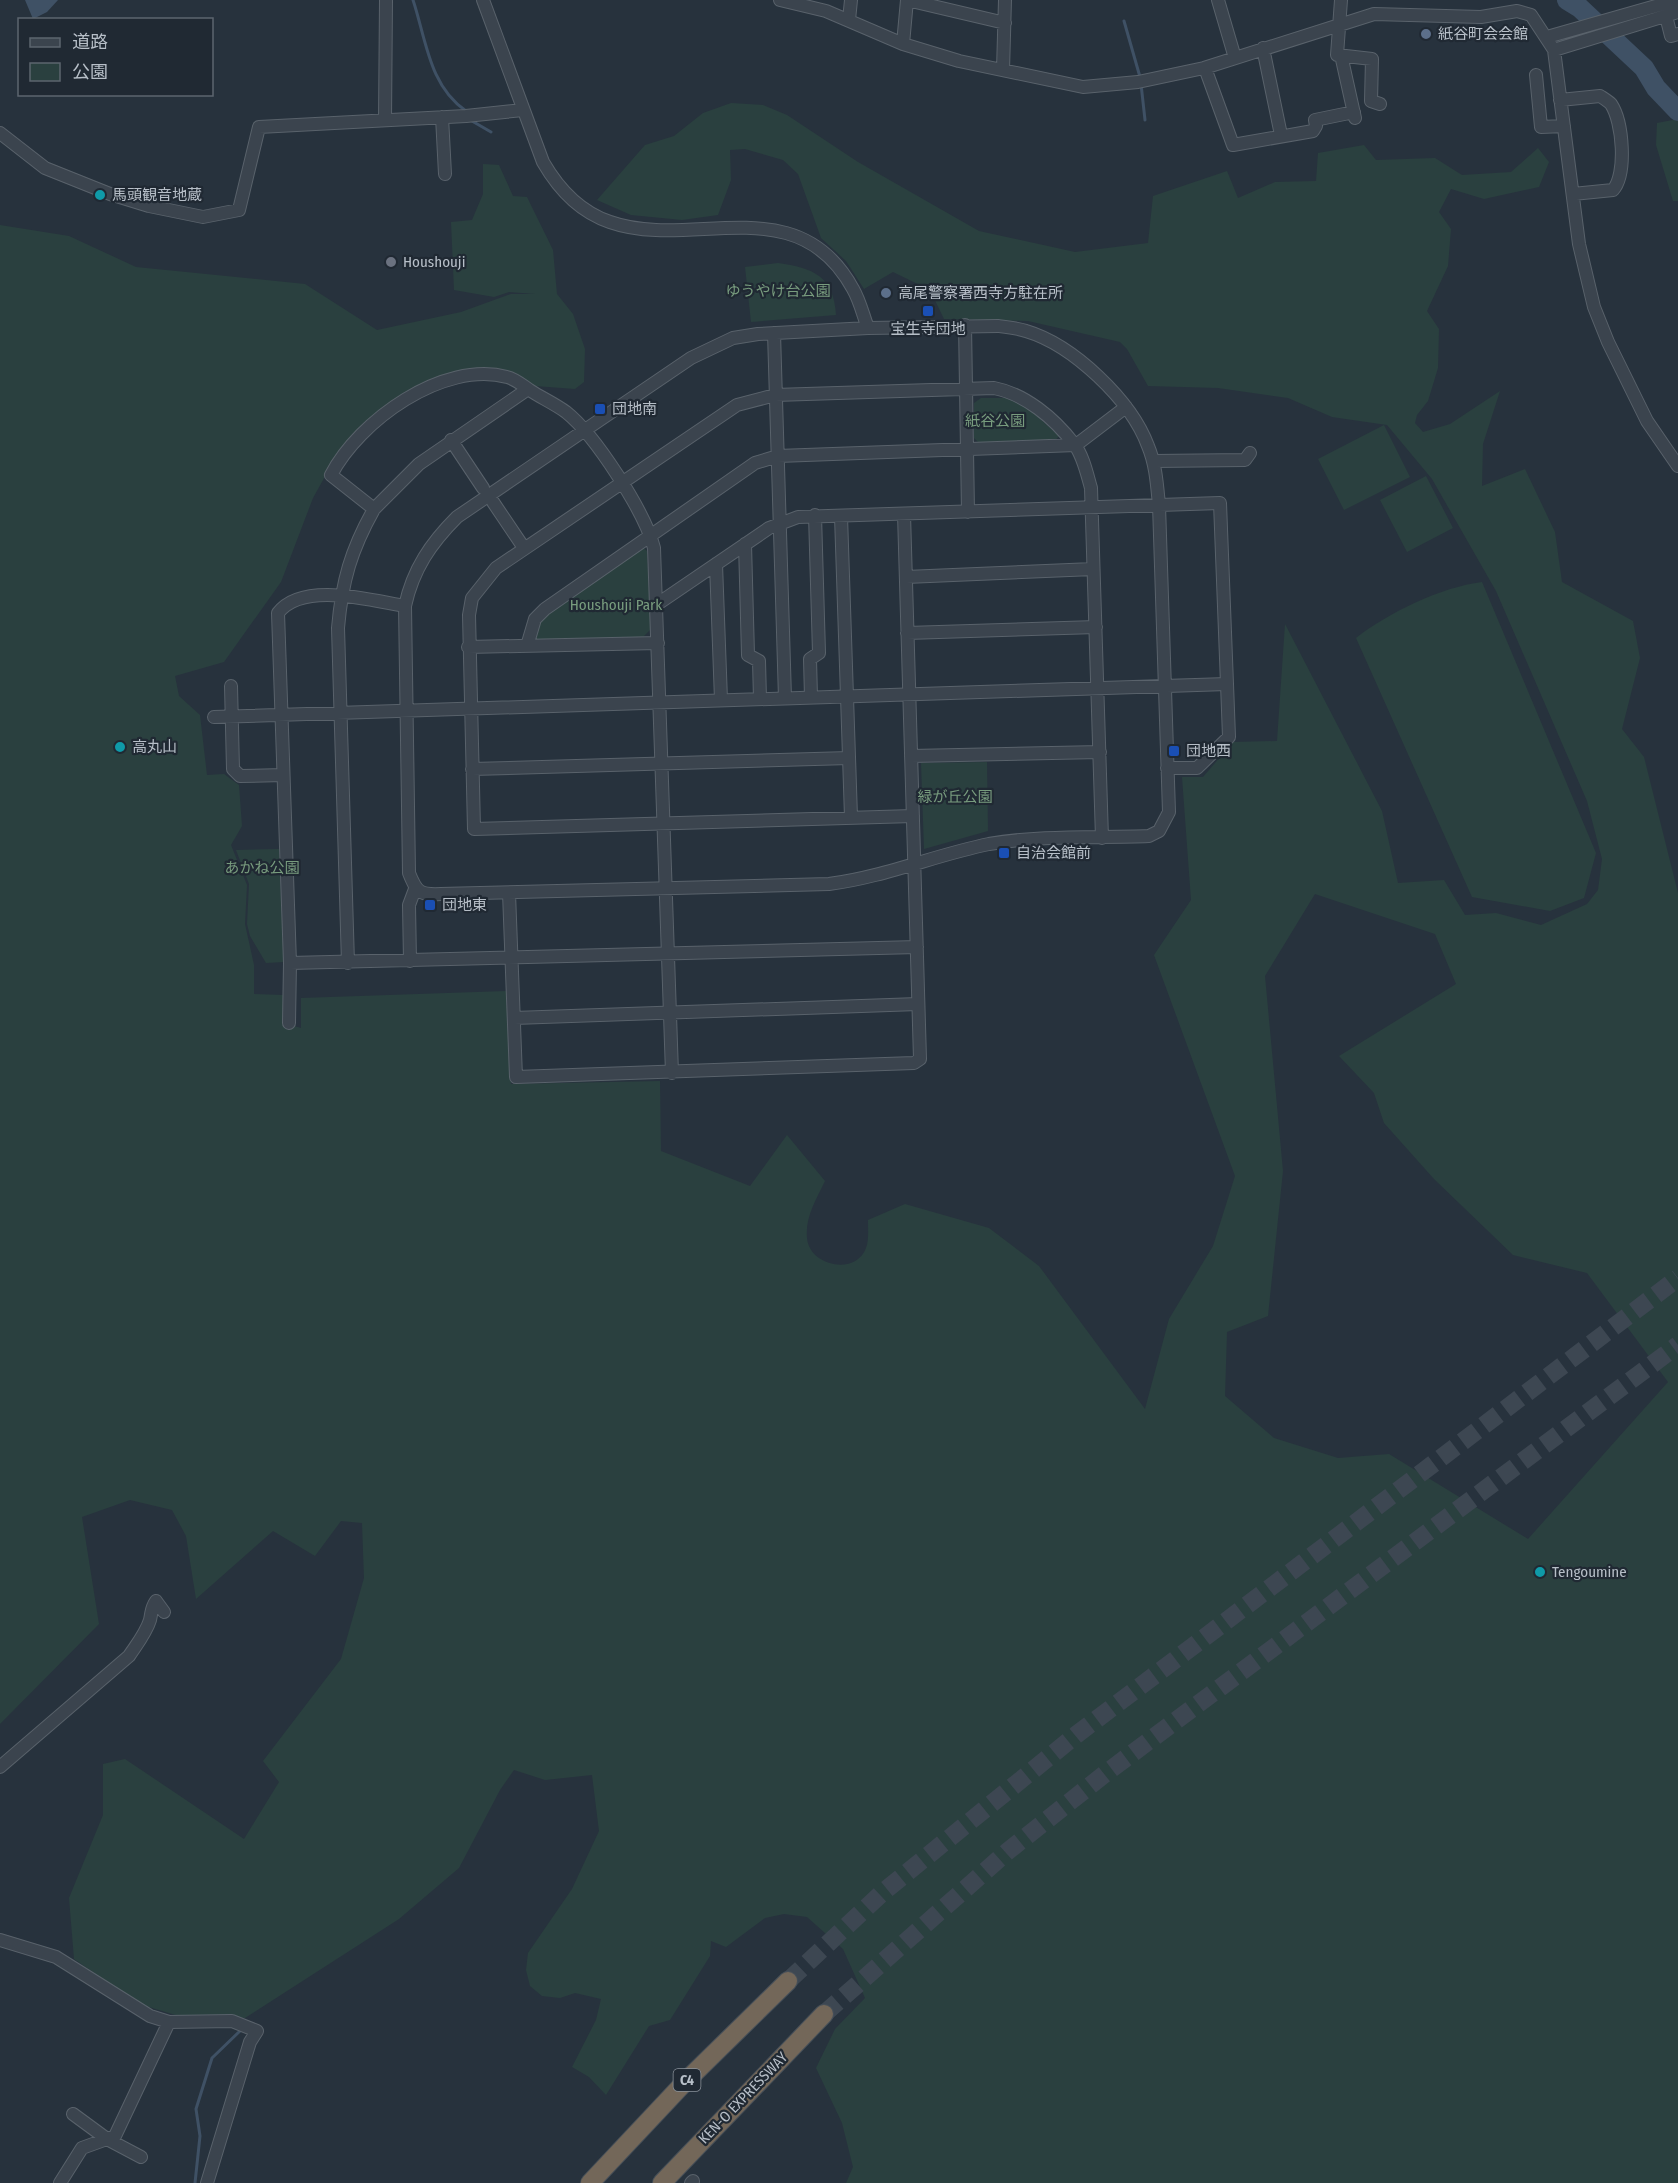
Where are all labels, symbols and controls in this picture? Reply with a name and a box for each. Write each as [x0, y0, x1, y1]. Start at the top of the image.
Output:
legend [18, 18, 213, 96]
place label: 紙谷町会会館 [1438, 25, 1528, 43]
marker: 紙谷町会会館 [1419, 27, 1433, 41]
text: 道路 [72, 31, 108, 53]
text: 公園 [72, 61, 108, 83]
place label: 馬頭観音地蔵 [112, 186, 202, 204]
marker: 馬頭観音地蔵 [93, 188, 107, 202]
place label: Houshouji [403, 253, 465, 271]
marker: Houshouji [384, 255, 398, 269]
park label: ゆうやけ台公園 [725, 282, 831, 300]
place label: 高尾警察署西寺方駐在所 [898, 284, 1063, 302]
marker: 高尾警察署西寺方駐在所 [879, 286, 893, 300]
marker: 宝生寺団地 [921, 304, 935, 318]
place label: 宝生寺団地 [890, 320, 966, 338]
place label: 団地南 [612, 400, 657, 418]
marker: 団地南 [593, 402, 607, 416]
park label: 紙谷公園 [965, 412, 1025, 430]
park label: Houshouji Park [570, 596, 662, 614]
place label: 高丸山 [132, 738, 177, 756]
marker: 高丸山 [113, 740, 127, 754]
place label: 団地西 [1186, 742, 1231, 760]
marker: 団地西 [1167, 744, 1181, 758]
park label: 緑が丘公園 [917, 788, 993, 806]
place label: 自治会館前 [1016, 844, 1091, 862]
marker: 自治会館前 [997, 846, 1011, 860]
park label: あかね公園 [224, 859, 300, 877]
place label: 団地東 [442, 896, 487, 914]
marker: 団地東 [423, 898, 437, 912]
place label: Tengoumine [1552, 1563, 1627, 1581]
marker: Tengoumine [1533, 1565, 1547, 1579]
street label: KEN-O EXPRESSWAY [695, 2048, 792, 2147]
road number: C4 [674, 2069, 700, 2091]

